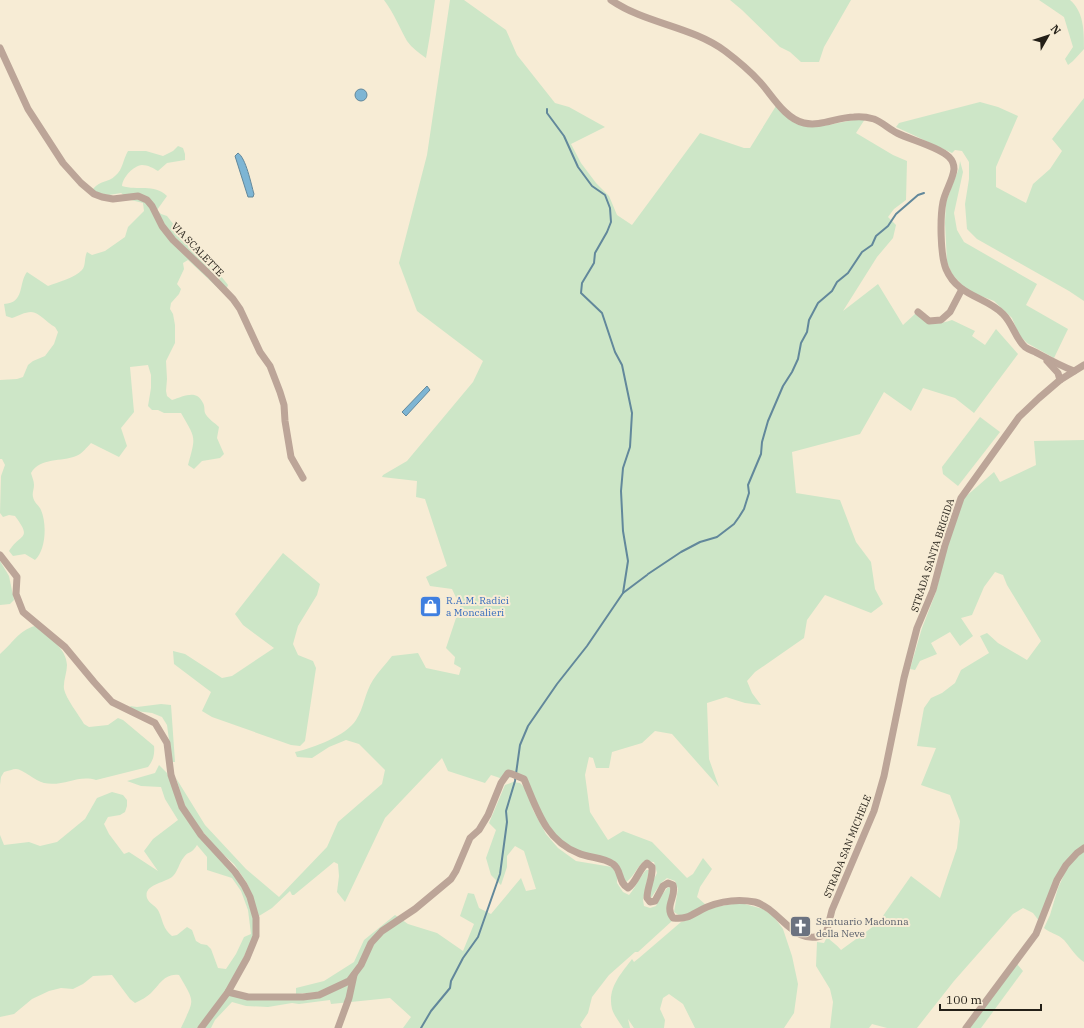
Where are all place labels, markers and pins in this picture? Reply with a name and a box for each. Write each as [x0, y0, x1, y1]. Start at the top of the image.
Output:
shop icon: R.A.M. Radici a Moncalieri [418, 593, 444, 619]
place label: R.A.M. Radici a Moncalieri [446, 594, 509, 619]
church icon: Santuario Madonna della Neve [788, 914, 814, 940]
place label: Santuario Madonna della Neve [816, 915, 909, 940]

